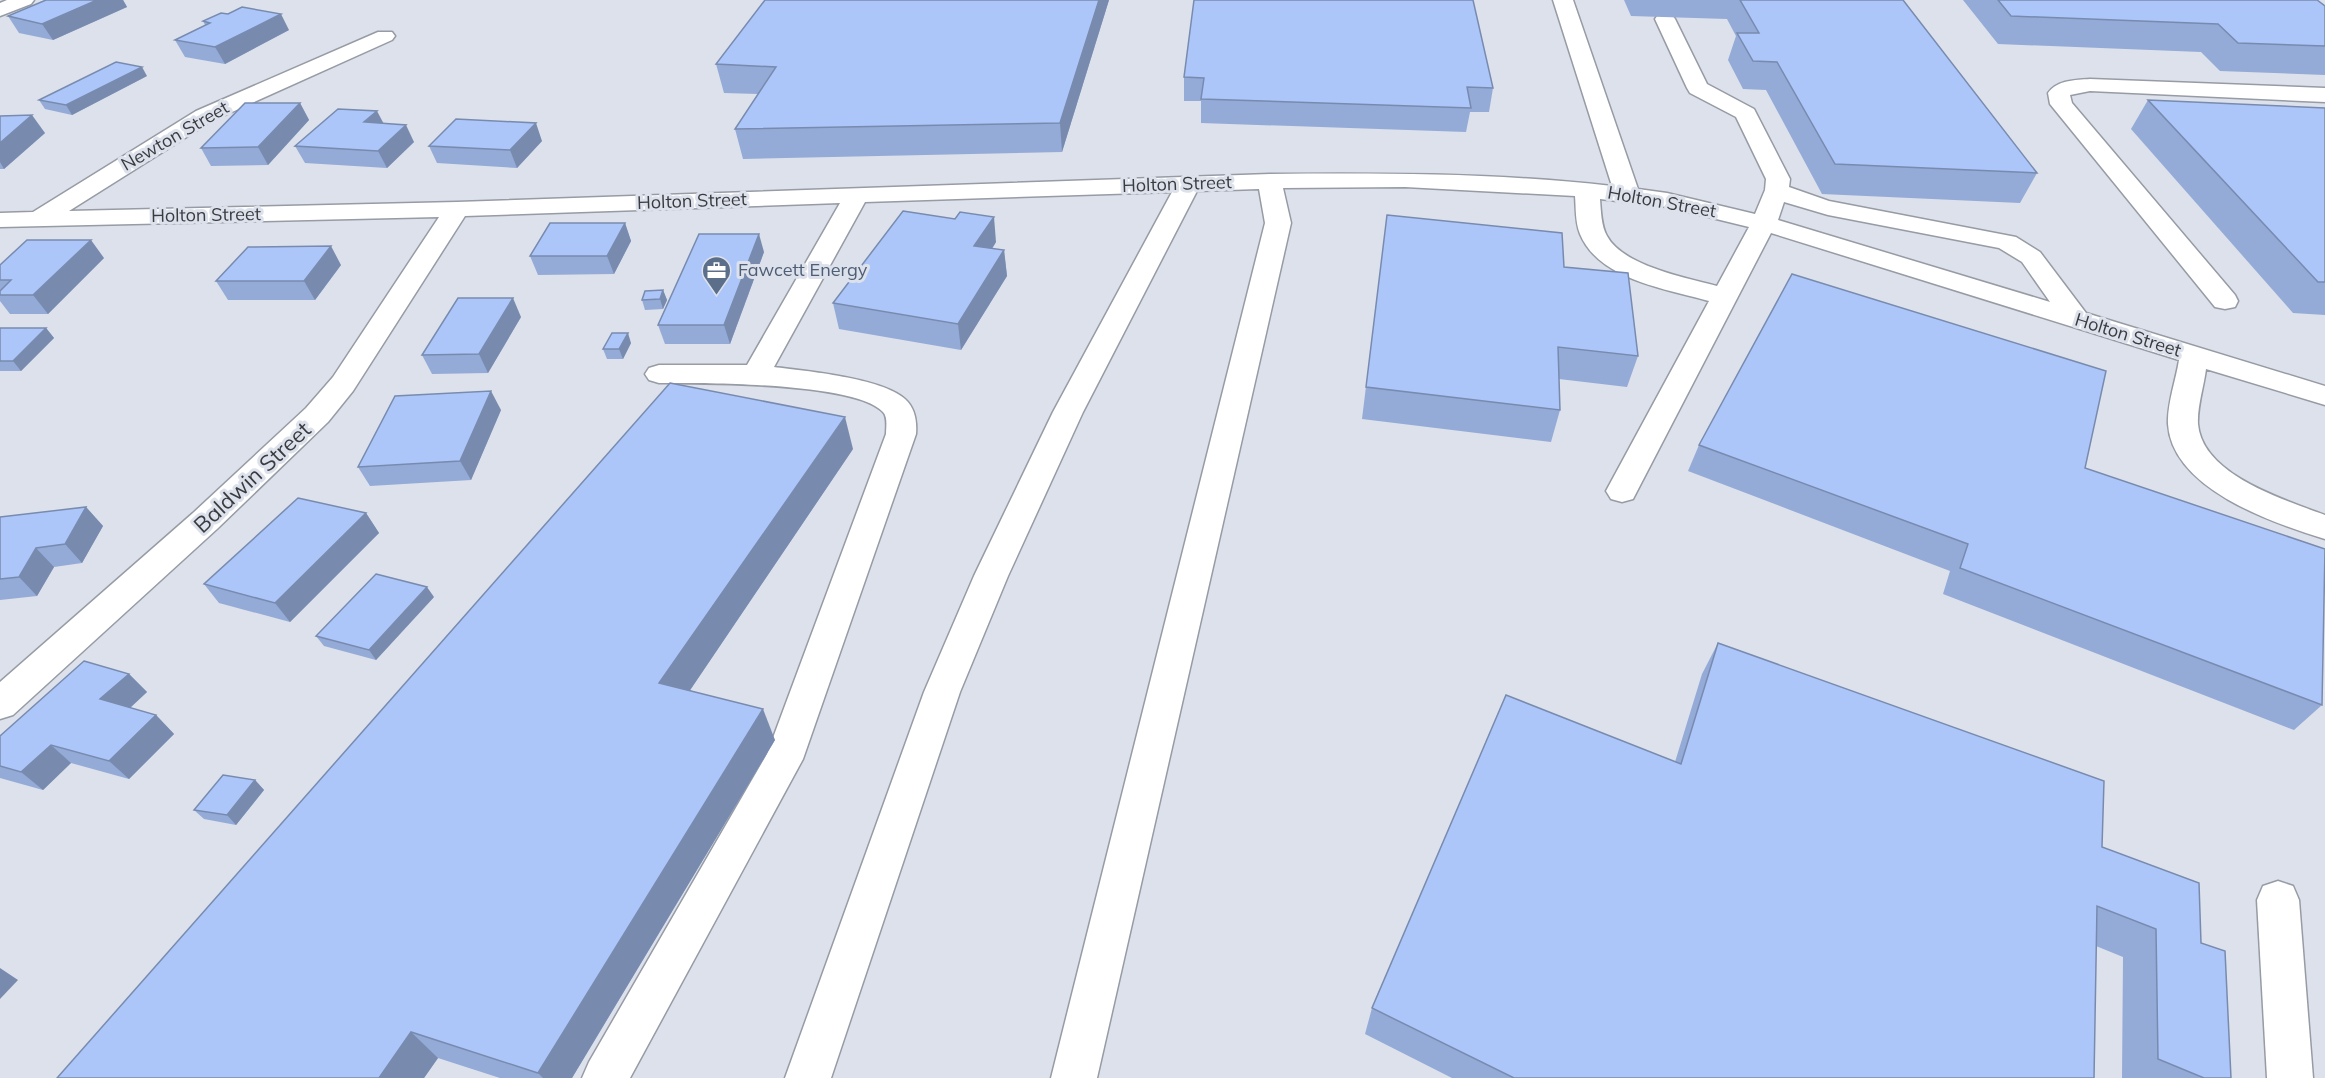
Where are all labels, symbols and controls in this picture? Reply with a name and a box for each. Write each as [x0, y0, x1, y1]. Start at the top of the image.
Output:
street label: Newton Street [117, 95, 233, 176]
street label: Holton Street [1122, 170, 1232, 197]
street label: Holton Street [1606, 181, 1718, 222]
street label: Holton Street [637, 187, 747, 214]
street label: Holton Street [151, 202, 261, 227]
office icon: Fawcett Energy [701, 254, 733, 296]
place label: Fawcett Energy [738, 258, 868, 281]
street label: Holton Street [2072, 307, 2184, 362]
street label: Baldwin Street [187, 415, 317, 539]

